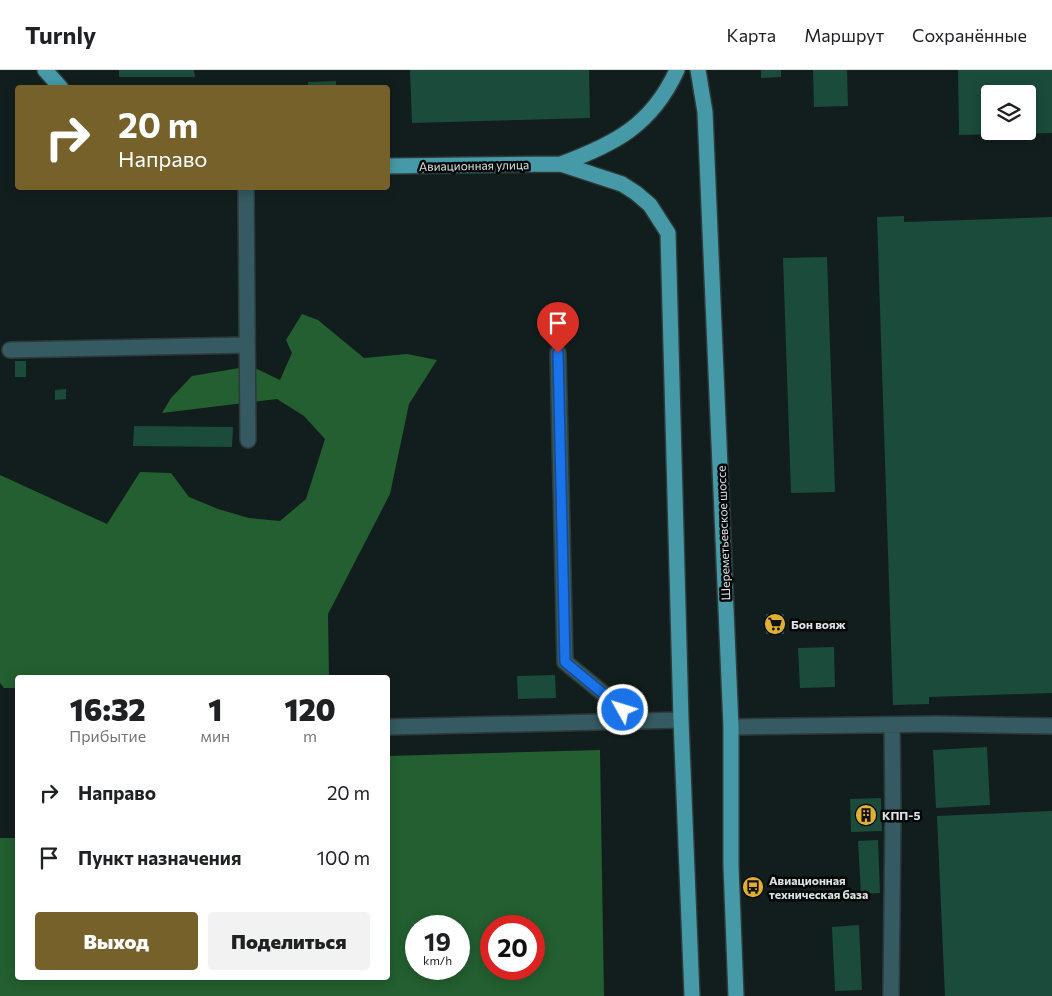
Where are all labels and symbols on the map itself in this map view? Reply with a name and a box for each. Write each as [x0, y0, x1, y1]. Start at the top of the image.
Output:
street label: Авиационная улица [419, 157, 529, 173]
pin [537, 302, 579, 353]
street label: Шереметьевское шоссе [714, 465, 732, 601]
supermarket icon: Бон вояж [763, 612, 787, 636]
place label: Бон вояж [791, 617, 847, 631]
position arrow [596, 683, 648, 735]
building icon: КПП-5 [854, 803, 878, 827]
place label: КПП-5 [882, 808, 920, 822]
place label: Авиационная техническая база [769, 873, 868, 901]
bus stop icon: Авиационная техническая база [741, 875, 765, 899]
speed limit sign: 20 [480, 915, 545, 980]

